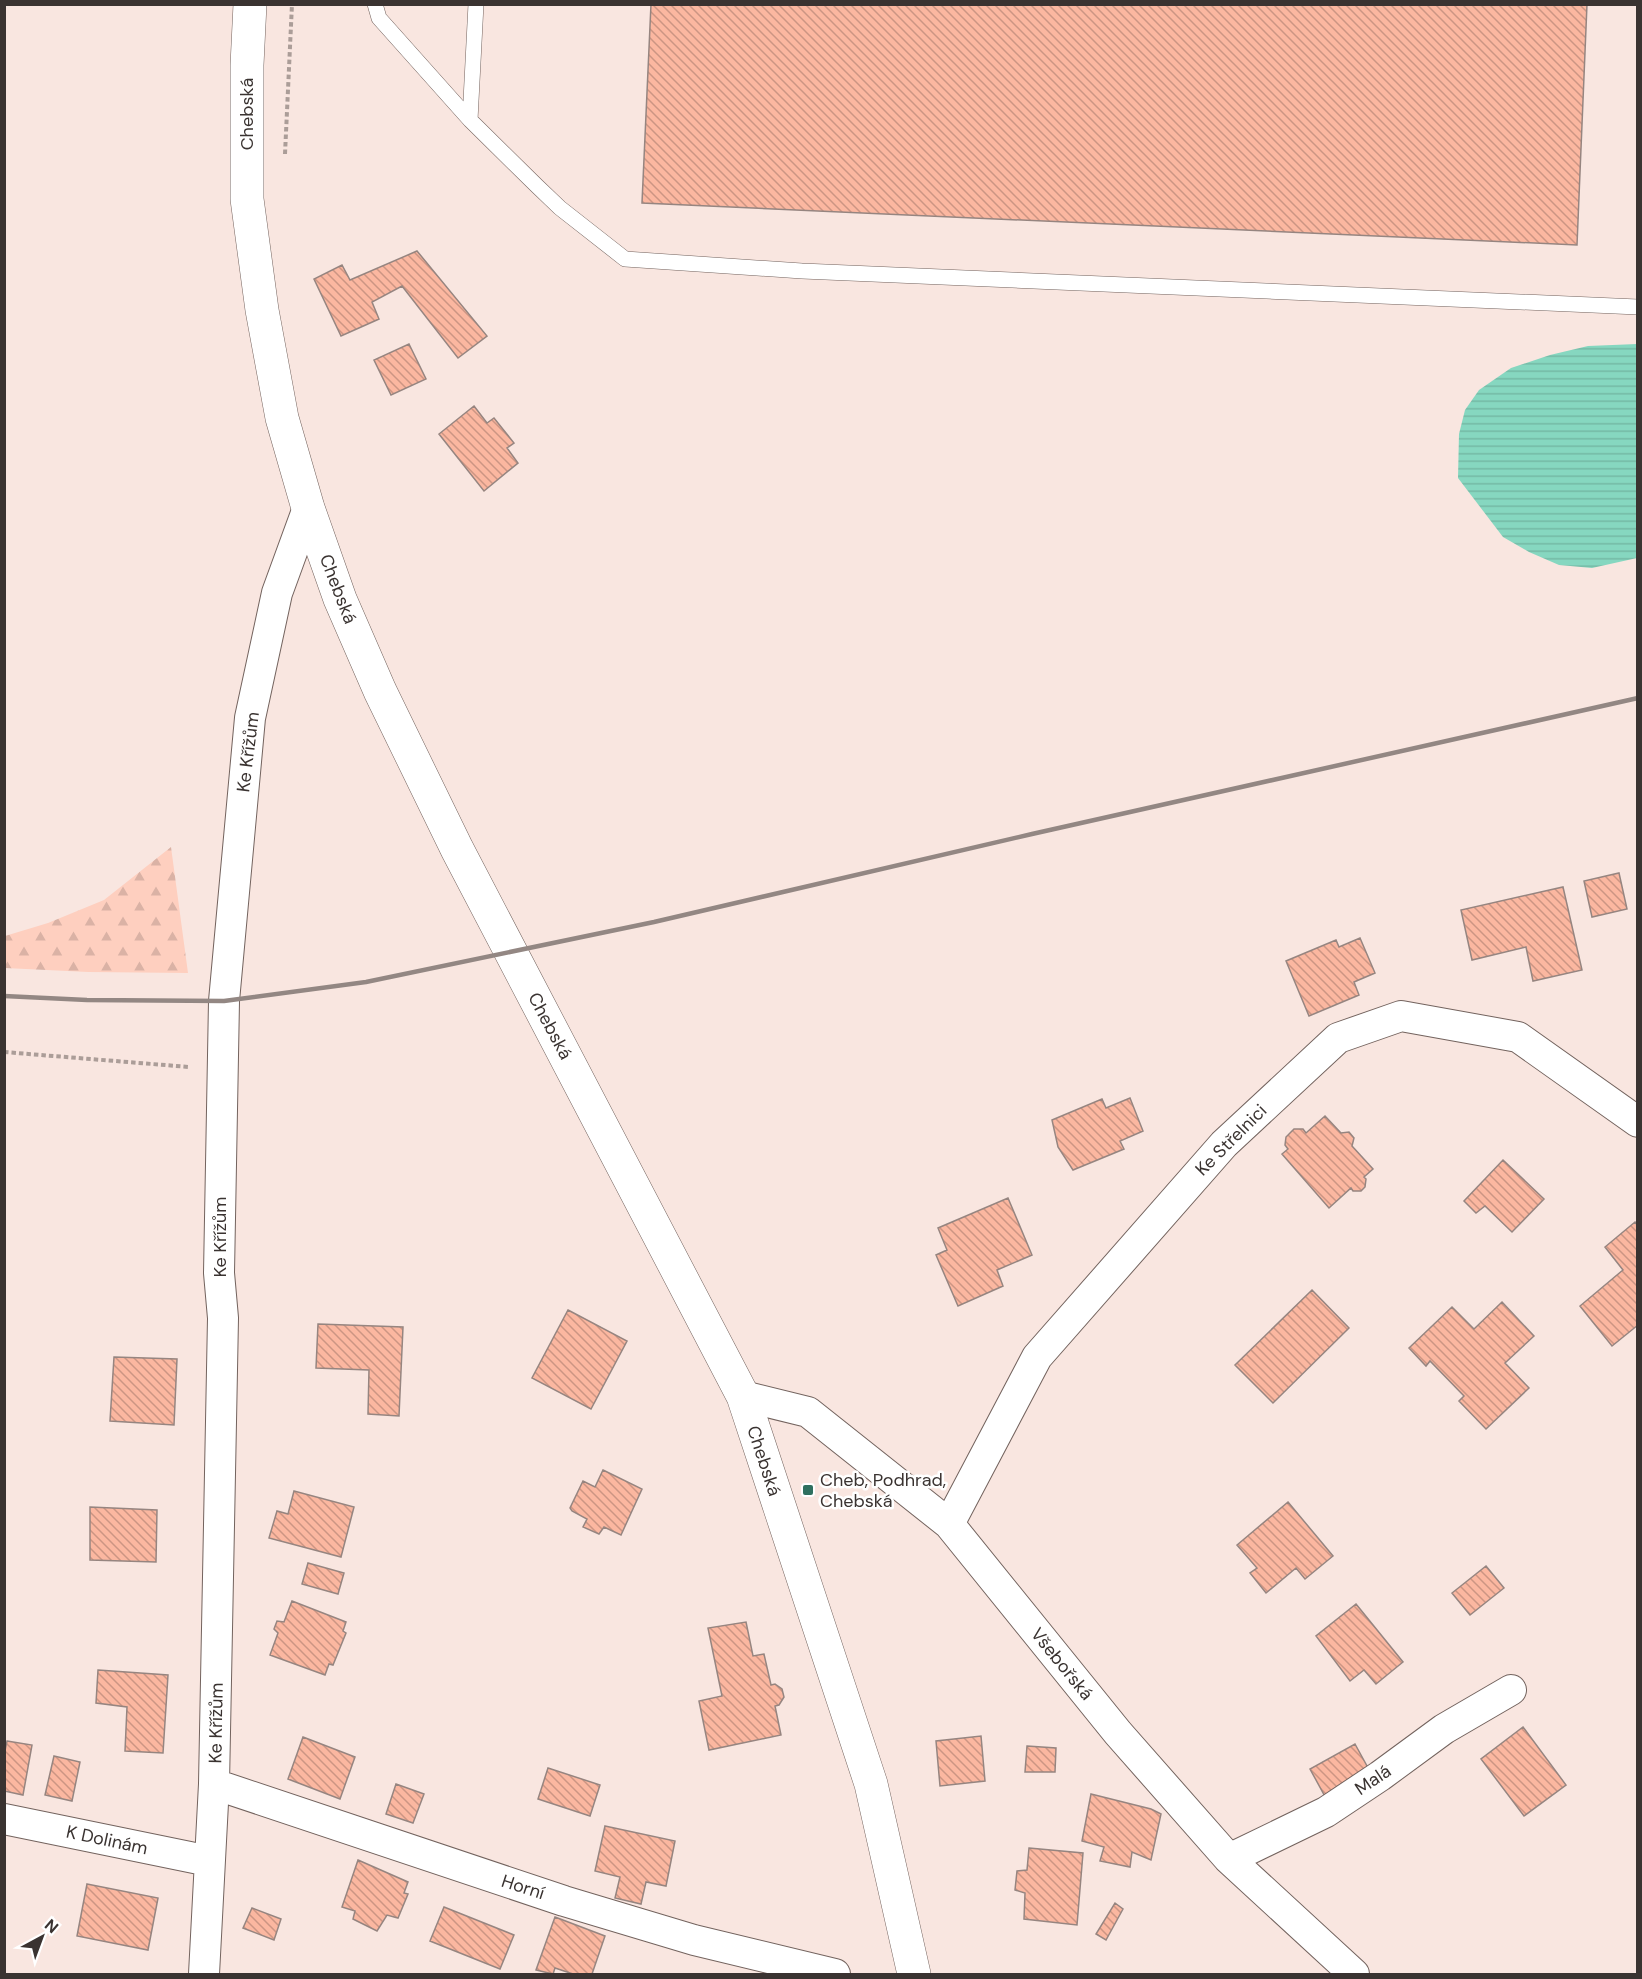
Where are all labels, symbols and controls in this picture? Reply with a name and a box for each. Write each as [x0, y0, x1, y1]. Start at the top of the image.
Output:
street label: Chebská [235, 78, 259, 150]
street label: Chebská [314, 551, 362, 627]
street label: Ke Křížům [231, 710, 265, 794]
street label: Chebská [522, 988, 578, 1064]
street label: Ke Střelnici [1190, 1099, 1272, 1181]
street label: Ke Křížům [208, 1197, 232, 1277]
street label: Chebská [741, 1423, 787, 1499]
place label: Cheb, Podhrad, Chebská [820, 1468, 946, 1513]
marker: Cheb, Podhrad, Chebská [801, 1483, 815, 1497]
street label: Všebořská [1025, 1623, 1099, 1705]
street label: Ke Křížům [203, 1682, 229, 1764]
street label: Malá [1350, 1759, 1396, 1801]
street label: K Dolinám [64, 1820, 150, 1860]
street label: Horní [498, 1869, 548, 1905]
north arrow [12, 1907, 72, 1967]
text: N [40, 1914, 63, 1938]

